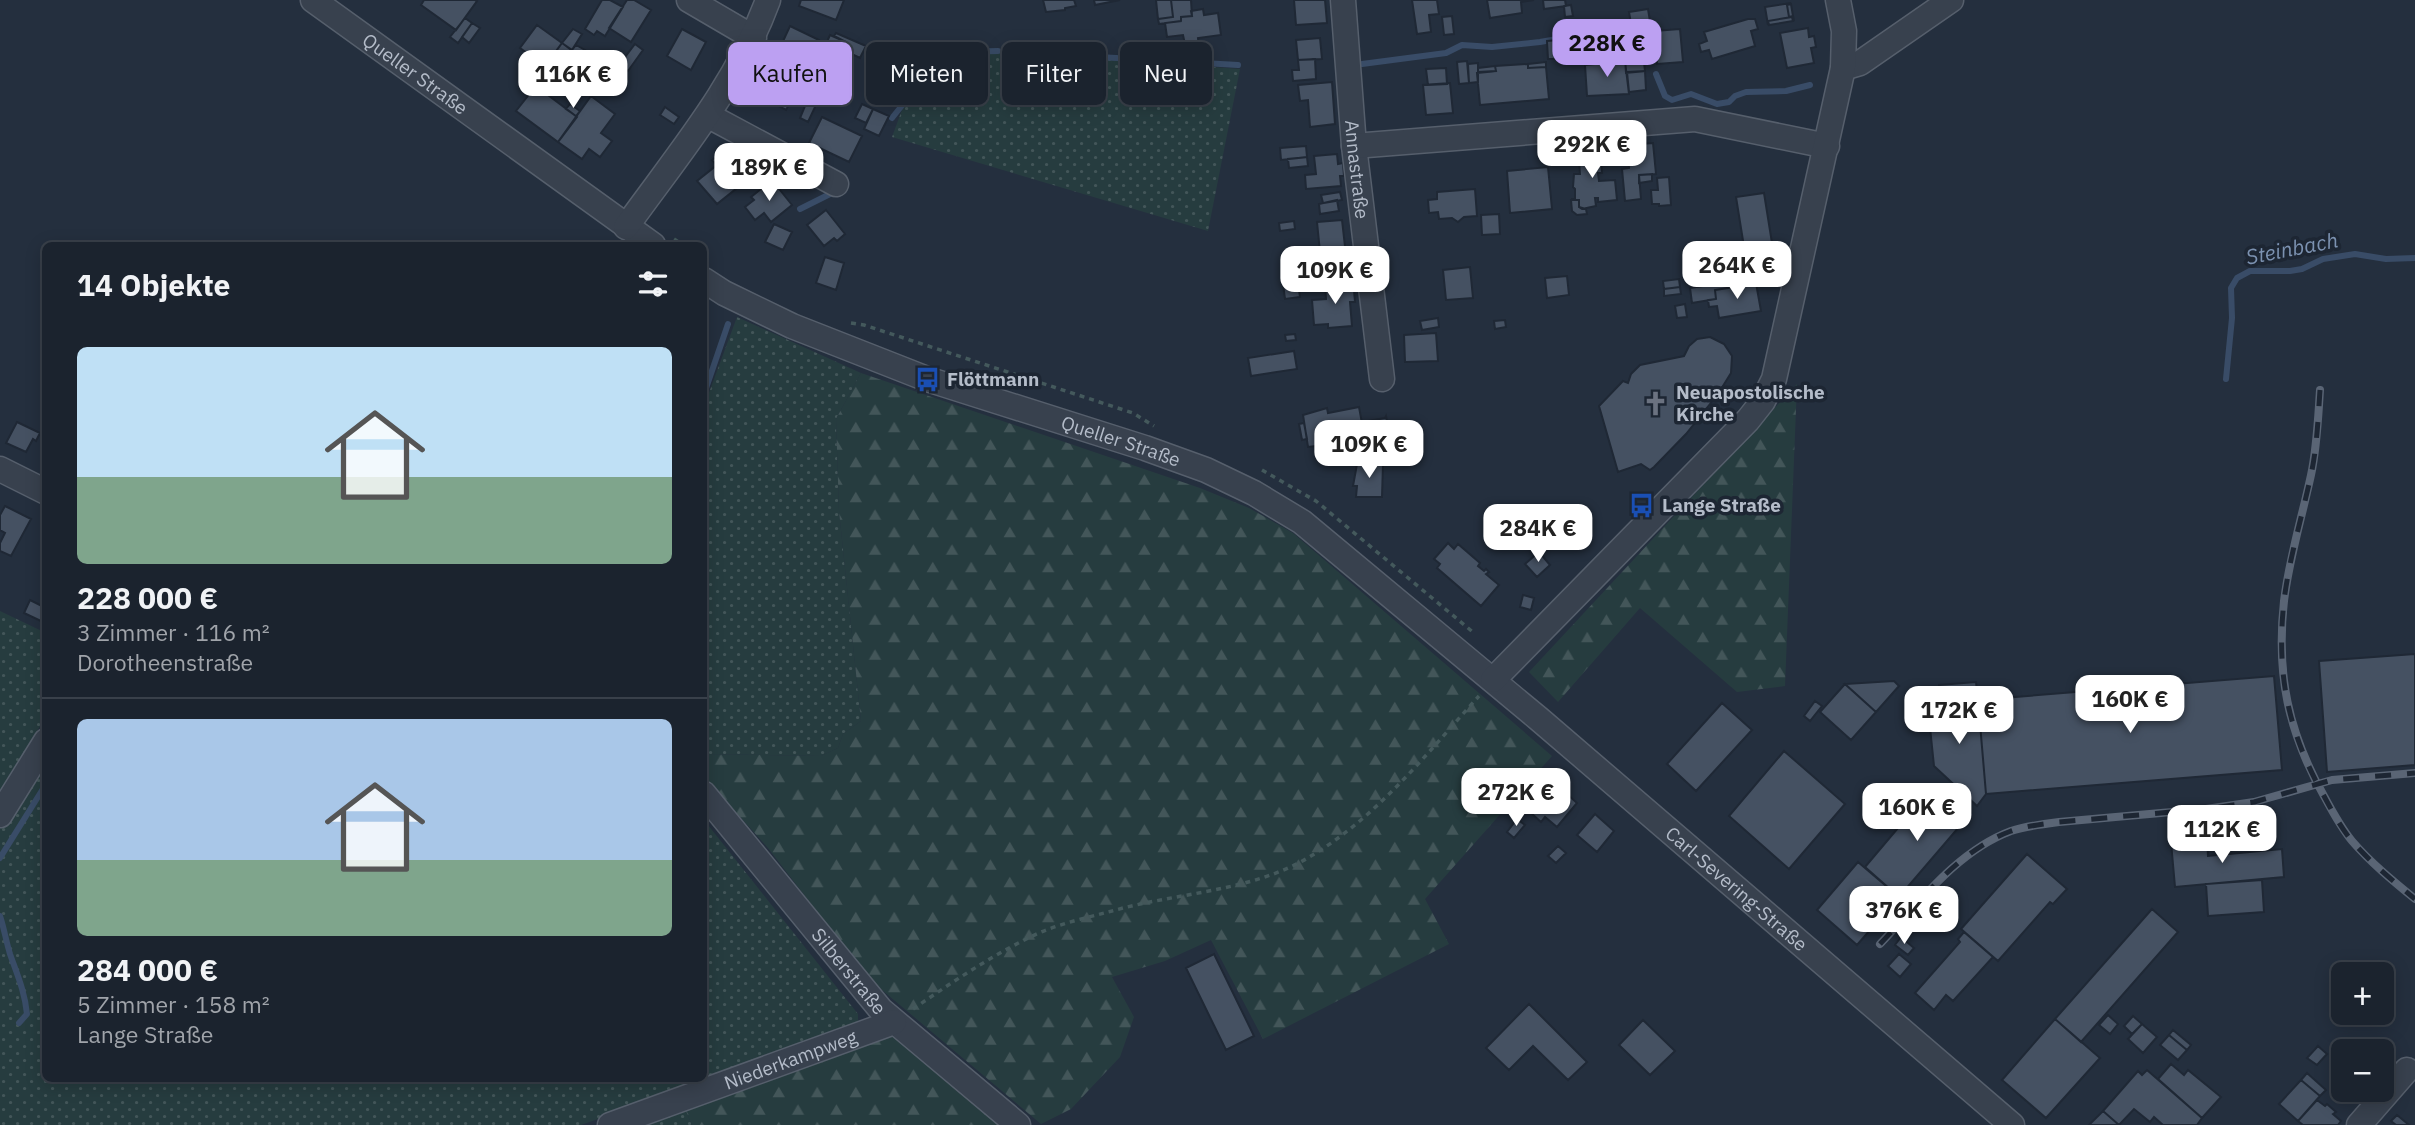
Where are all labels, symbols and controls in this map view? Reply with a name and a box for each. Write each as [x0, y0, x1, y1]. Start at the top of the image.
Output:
pin: 228K € [1550, 20, 1664, 79]
text: 228K € [1568, 27, 1646, 57]
street label: Queller Straße [358, 28, 473, 120]
chip: Kaufen [728, 42, 852, 105]
chip: Mieten [866, 42, 988, 105]
chip: Filter [1002, 42, 1106, 105]
chip: Neu [1120, 42, 1212, 105]
pin: 116K € [516, 50, 630, 110]
text: 116K € [534, 58, 612, 88]
street label: Annastraße [1340, 119, 1375, 220]
pin: 292K € [1535, 120, 1649, 180]
text: 292K € [1553, 128, 1631, 158]
pin: 189K € [712, 144, 826, 203]
text: 189K € [730, 151, 808, 181]
water label: Steinbach [2243, 225, 2340, 271]
pin: 264K € [1680, 242, 1794, 301]
pin: 109K € [1278, 246, 1392, 306]
text: 264K € [1698, 249, 1776, 279]
text: 109K € [1296, 254, 1374, 284]
text: 14 Objekte [77, 265, 230, 304]
icon: filters [634, 265, 672, 303]
bus stop icon: Flöttmann [913, 365, 941, 393]
place label: Flöttmann [947, 367, 1039, 391]
place label: Neuapostolische Kirche [1676, 380, 1825, 426]
church icon: Neuapostolische Kirche [1642, 389, 1670, 417]
icon: home [312, 392, 438, 518]
street label: Queller Straße [1058, 410, 1184, 472]
pin: 109K € [1312, 420, 1426, 480]
text: 109K € [1330, 428, 1408, 458]
bus stop icon: Lange Straße [1628, 491, 1656, 519]
place label: Lange Straße [1662, 493, 1781, 517]
pin: 284K € [1481, 504, 1595, 564]
text: 284K € [1499, 512, 1577, 542]
text: 228 000 € [77, 578, 218, 617]
text: 3 Zimmer · 116 m² [77, 617, 270, 647]
text: Dorotheenstraße [77, 647, 253, 677]
pin: 160K € [2073, 676, 2187, 735]
text: 160K € [2091, 683, 2169, 713]
pin: 172K € [1902, 686, 2016, 746]
text: 172K € [1920, 694, 1998, 724]
icon: home [312, 764, 438, 890]
pin: 272K € [1459, 768, 1573, 828]
text: 272K € [1477, 776, 1555, 806]
pin: 160K € [1860, 784, 1974, 843]
text: 160K € [1878, 791, 1956, 821]
pin: 112K € [2165, 806, 2279, 865]
text: 112K € [2183, 813, 2261, 843]
street label: Carl-Severing-Straße [1661, 821, 1813, 956]
pin: 376K € [1847, 886, 1961, 946]
text: 376K € [1865, 894, 1943, 924]
street label: Silberstraße [807, 923, 892, 1019]
text: 284 000 € [77, 950, 218, 989]
map controls [2331, 962, 2394, 1102]
button: + [2331, 962, 2394, 1025]
text: 5 Zimmer · 158 m² [77, 989, 270, 1019]
text: Lange Straße [77, 1019, 213, 1049]
street label: Niederkampweg [721, 1024, 860, 1095]
button: − [2331, 1039, 2394, 1102]

